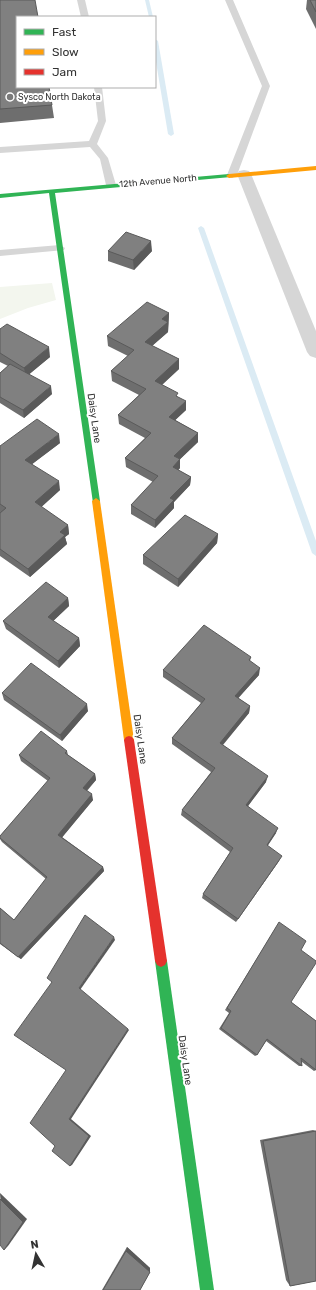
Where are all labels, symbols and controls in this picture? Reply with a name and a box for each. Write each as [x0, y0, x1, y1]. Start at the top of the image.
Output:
legend [16, 16, 156, 88]
text: Fast [52, 25, 76, 39]
text: Slow [52, 45, 79, 59]
text: Jam [52, 65, 77, 79]
marker: Sysco North Dakota [5, 92, 15, 102]
place label: Sysco North Dakota [18, 92, 101, 102]
street label: 12th Avenue North [119, 173, 197, 189]
street label: Daisy Lane [85, 392, 104, 444]
street label: Daisy Lane [131, 713, 150, 765]
street label: Daisy Lane [176, 1034, 195, 1086]
north arrow [16, 1234, 56, 1274]
text: N [30, 1238, 40, 1252]

